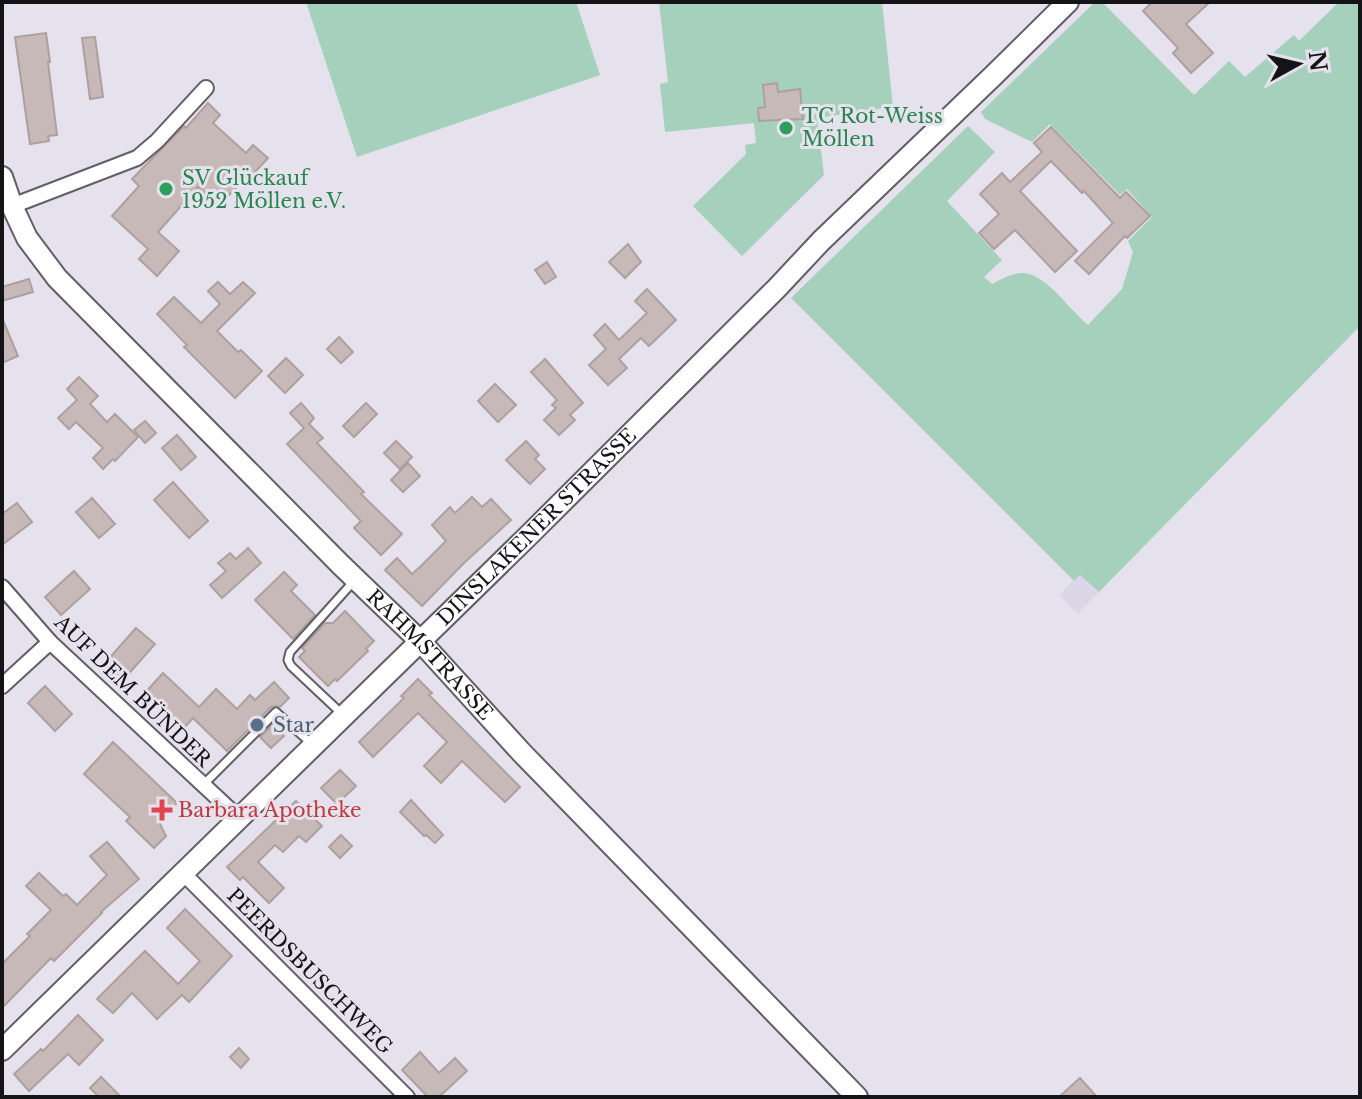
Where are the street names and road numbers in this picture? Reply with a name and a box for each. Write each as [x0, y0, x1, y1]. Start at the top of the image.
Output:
street label: DINSLAKENER STRASSE [432, 423, 641, 630]
street label: RAHMSTRASSE [362, 584, 498, 725]
street label: AUF DEM BÜNDER [49, 609, 218, 773]
street label: PEERDSBUSCHWEG [222, 883, 398, 1059]

